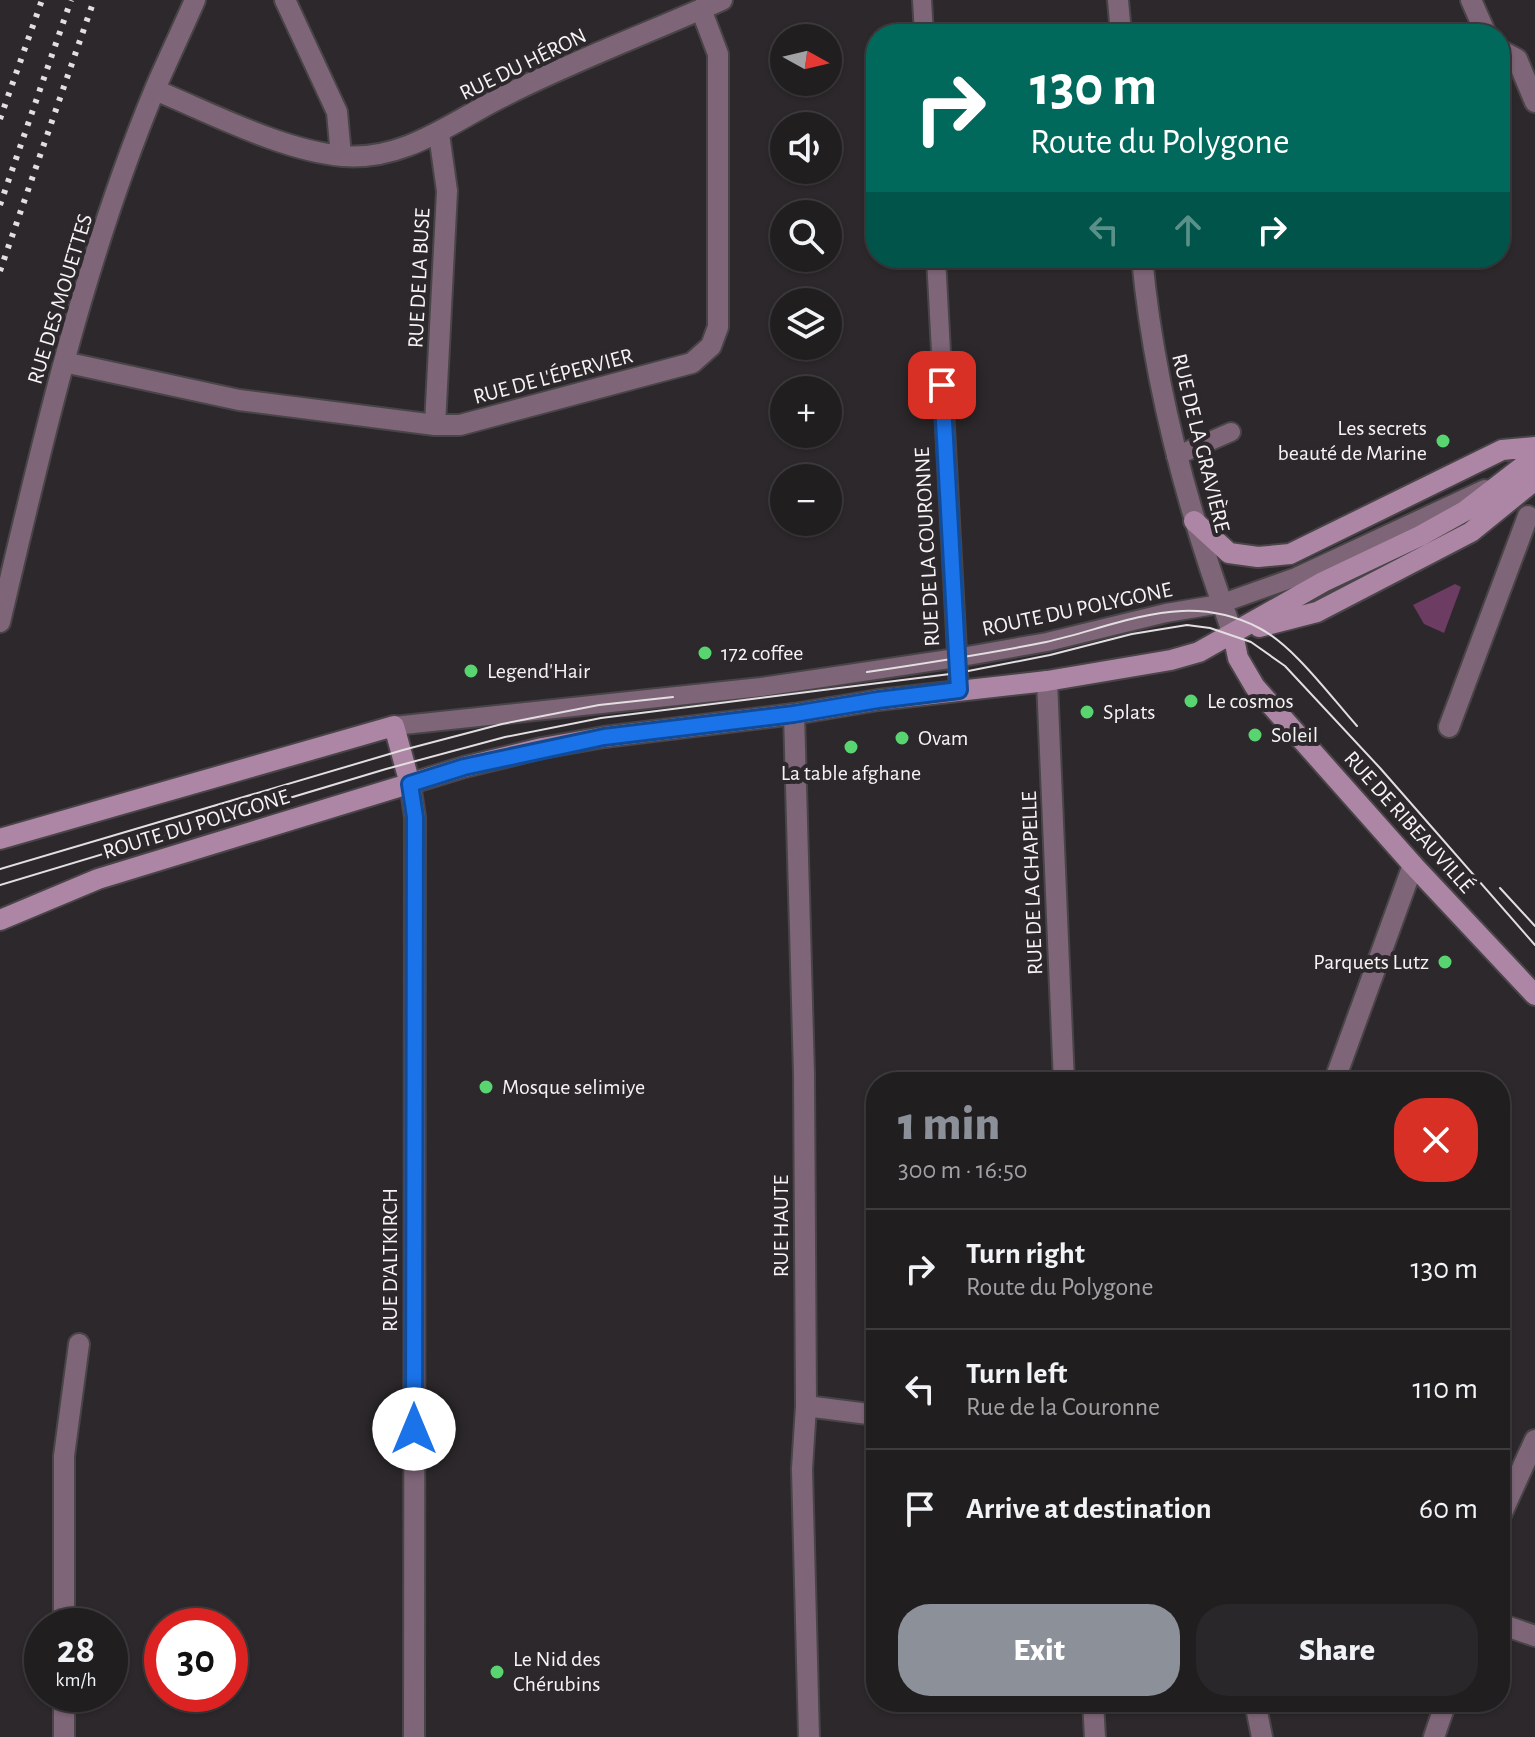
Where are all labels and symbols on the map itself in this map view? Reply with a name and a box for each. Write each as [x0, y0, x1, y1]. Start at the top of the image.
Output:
street label: RUE DU HÉRON [456, 23, 590, 104]
north arrow [770, 24, 842, 96]
street label: RUE DE LA BUSE [404, 207, 434, 349]
street label: RUE DES MOUETTES [24, 211, 96, 387]
street label: RUE DE L'ÉPERVIER [470, 343, 635, 408]
pin [908, 351, 976, 419]
street label: RUE DE LA GRAVIÈRE [1168, 351, 1235, 535]
place label: Les secrets beauté de Marine [1278, 417, 1427, 464]
marker: Les secrets beauté de Marine [1434, 432, 1452, 450]
street label: RUE DE LA COURONNE [911, 446, 943, 647]
street label: ROUTE DU POLYGONE [980, 578, 1174, 640]
place label: 172 coffee [721, 642, 803, 664]
marker: 172 coffee [696, 644, 714, 662]
place label: Legend'Hair [487, 660, 590, 682]
marker: Legend'Hair [462, 662, 480, 680]
place label: Le cosmos [1207, 690, 1294, 712]
marker: Le cosmos [1182, 692, 1200, 710]
place label: Splats [1103, 701, 1155, 723]
marker: Splats [1078, 703, 1096, 721]
place label: Soleil [1271, 724, 1318, 746]
marker: Soleil [1246, 726, 1264, 744]
place label: Ovam [918, 727, 968, 749]
marker: Ovam [893, 729, 911, 747]
marker: La table afghane [842, 738, 860, 756]
street label: RUE DE RIBEAUVILLÉ [1340, 746, 1479, 897]
place label: La table afghane [781, 762, 921, 784]
street label: ROUTE DU POLYGONE [100, 785, 292, 863]
street label: RUE DE LA CHAPELLE [1018, 790, 1046, 975]
place label: Parquets Lutz [1313, 951, 1429, 973]
marker: Parquets Lutz [1436, 953, 1454, 971]
place label: Mosque selimiye [502, 1076, 645, 1098]
marker: Mosque selimiye [477, 1078, 495, 1096]
street label: RUE HAUTE [770, 1174, 792, 1277]
street label: RUE D'ALTKIRCH [379, 1188, 401, 1332]
position arrow [372, 1387, 456, 1471]
speed limit sign: 30 [144, 1608, 248, 1712]
place label: Le Nid des Chérubins [513, 1648, 601, 1695]
marker: Le Nid des Chérubins [488, 1663, 506, 1681]

